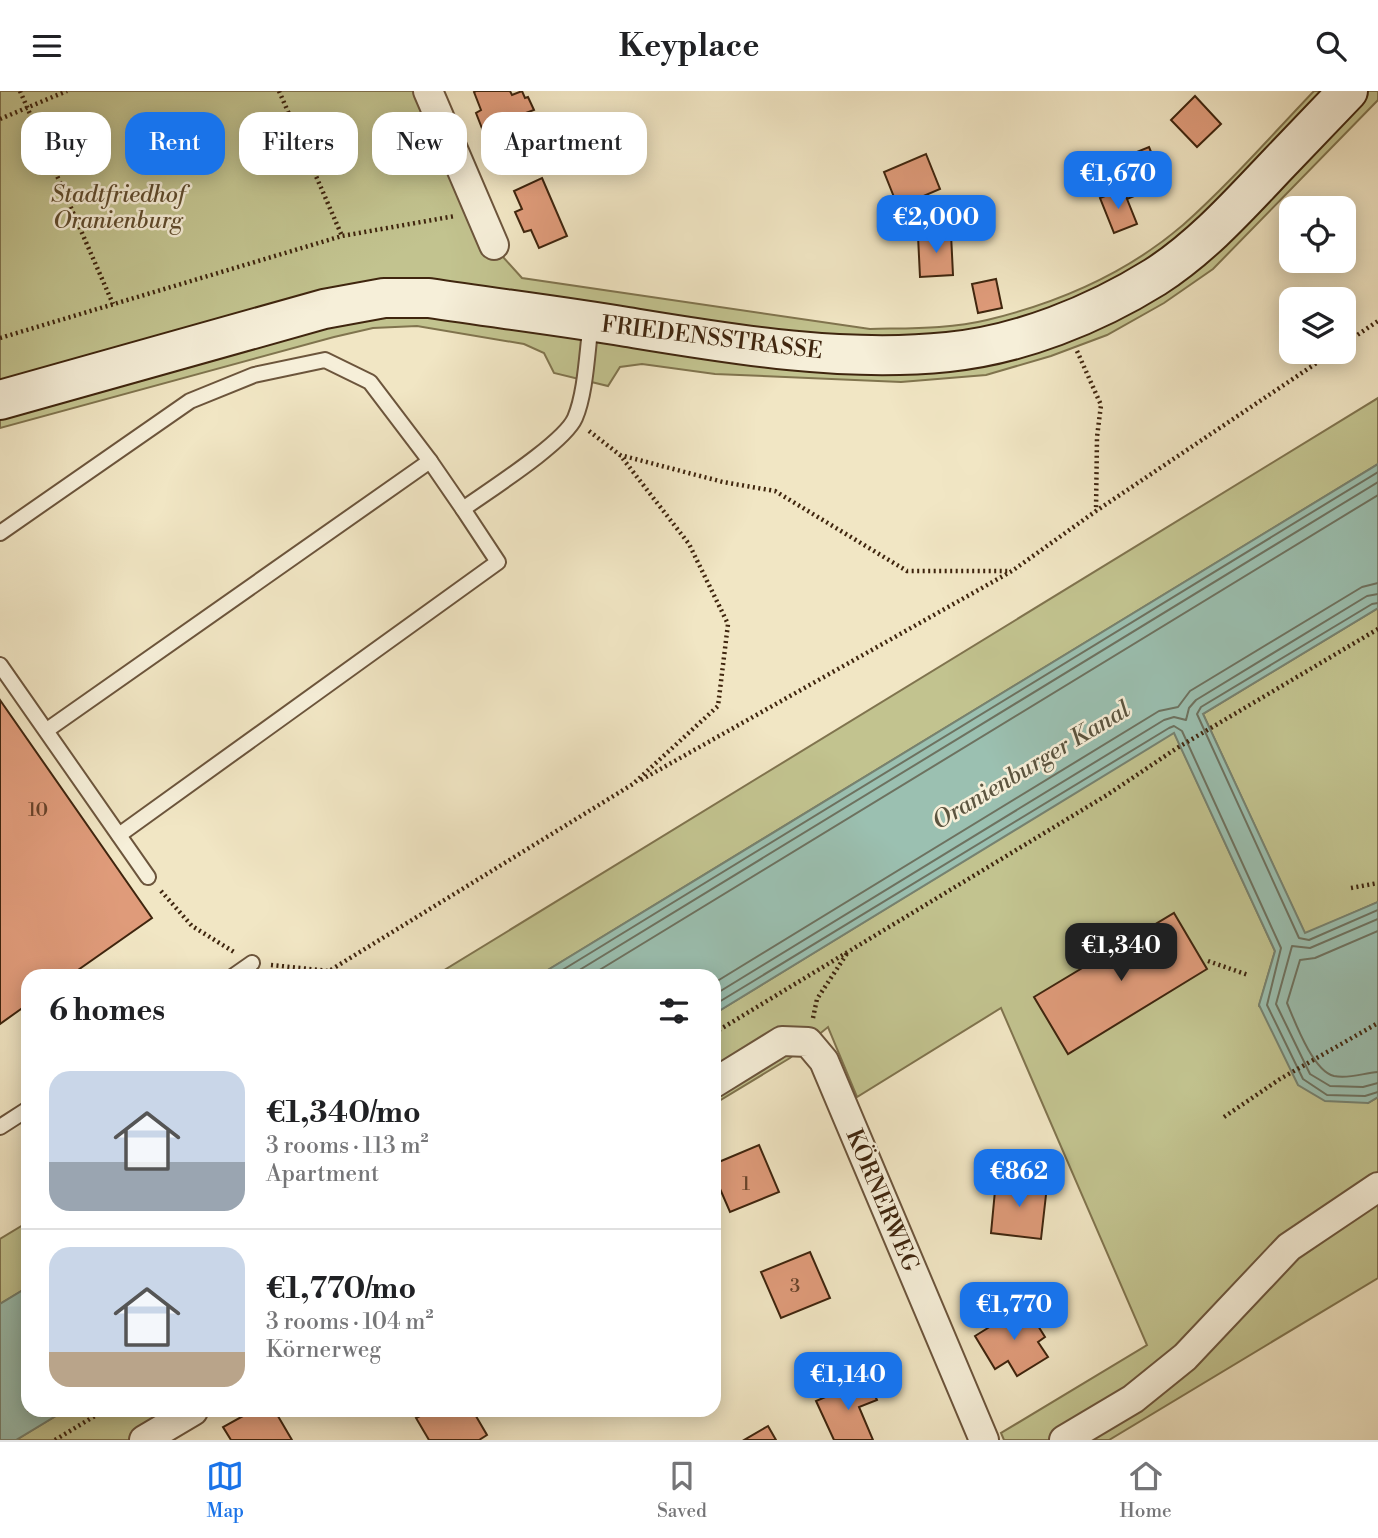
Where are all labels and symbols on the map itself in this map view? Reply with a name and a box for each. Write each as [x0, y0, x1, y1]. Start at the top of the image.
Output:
pin: €1,670 [1061, 151, 1175, 211]
park label: Stadtfriedhof Oranienburg [51, 181, 191, 235]
pin: €2,000 [879, 195, 993, 255]
street label: FRIEDENSSTRASSE [600, 311, 824, 365]
water label: Oranienburger Kanal [927, 695, 1136, 837]
house number: 10 [28, 798, 48, 822]
pin: €1,340 [1064, 923, 1178, 983]
street label: KÖRNERWEG [840, 1124, 926, 1276]
pin: €862 [978, 1149, 1060, 1209]
house number: 1 [742, 1172, 750, 1196]
house number: 3 [790, 1274, 800, 1298]
pin: €1,770 [957, 1283, 1071, 1342]
pin: €1,140 [791, 1353, 905, 1412]

